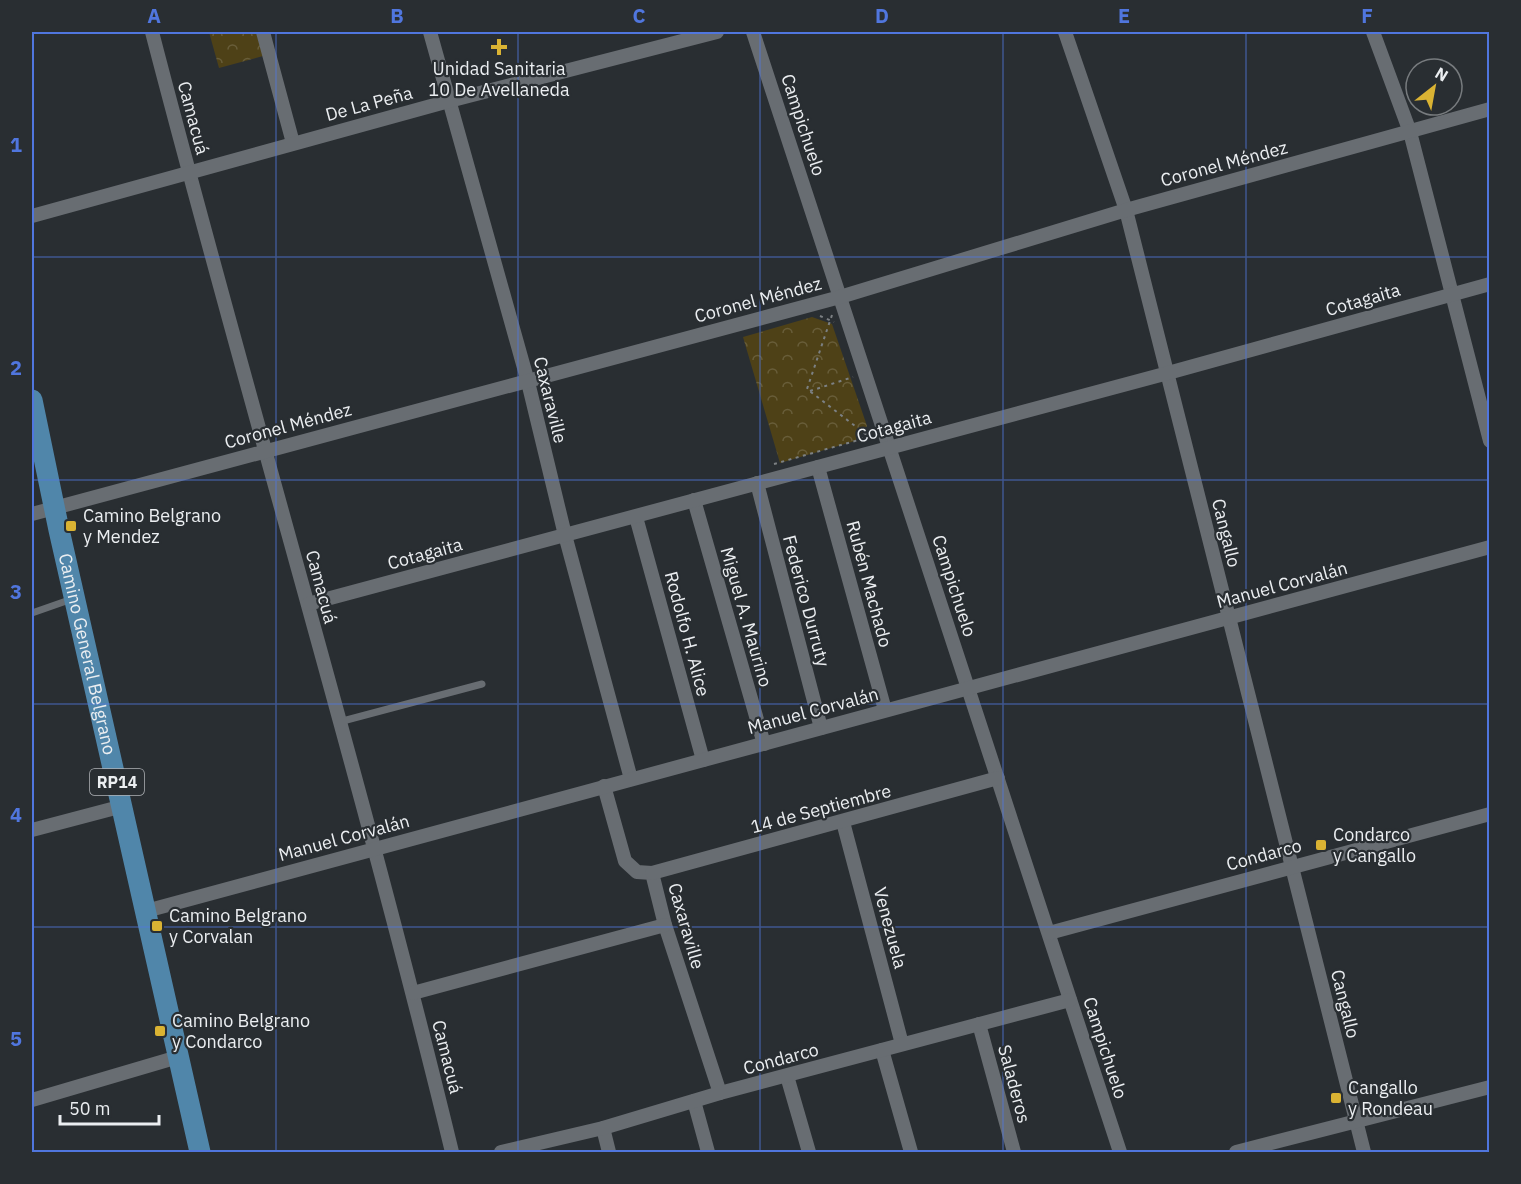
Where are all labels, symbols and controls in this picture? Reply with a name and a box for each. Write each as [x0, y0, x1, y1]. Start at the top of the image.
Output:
text: A [147, 2, 161, 29]
text: B [390, 2, 404, 29]
text: C [632, 2, 646, 29]
text: D [875, 2, 889, 29]
text: E [1118, 2, 1130, 29]
text: F [1361, 2, 1373, 29]
marker: Unidad Sanitaria 10 De Avellaneda [490, 38, 508, 56]
place label: Unidad Sanitaria 10 De Avellaneda [428, 57, 570, 101]
north arrow [1404, 57, 1464, 117]
text: N [1432, 63, 1452, 86]
street label: Campichuelo [776, 71, 831, 179]
street label: Camacuá [173, 79, 214, 157]
street label: De La Peña [323, 81, 415, 126]
text: 1 [10, 131, 22, 158]
street label: Coronel Méndez [1158, 136, 1290, 192]
street label: Coronel Méndez [692, 272, 824, 328]
street label: Cotagaita [1323, 278, 1403, 321]
text: 2 [10, 354, 22, 381]
street label: Caxaraville [529, 354, 572, 446]
street label: Coronel Méndez [222, 398, 354, 454]
street label: Cotagaita [854, 405, 934, 448]
street label: Cangallo [1207, 496, 1246, 570]
place label: Camino Belgrano y Mendez [83, 504, 221, 548]
street label: Rubén Machado [842, 518, 897, 650]
marker: Camino Belgrano y Mendez [64, 519, 78, 533]
street label: Cotagaita [385, 532, 465, 575]
street label: Campichuelo [927, 532, 982, 640]
street label: Federico Durruty [778, 533, 835, 669]
street label: Miguel A. Maurino [715, 544, 777, 690]
street label: Camacuá [301, 548, 342, 626]
street label: Camino General Belgrano [54, 551, 122, 757]
street label: Manuel Corvalán [1214, 556, 1350, 613]
street label: Rodolfo H. Alice [660, 569, 715, 699]
text: 3 [10, 578, 22, 605]
street label: Manuel Corvalán [745, 682, 881, 739]
road number: RP14 [90, 769, 144, 795]
street label: 14 de Septiembre [748, 779, 894, 838]
text: 4 [10, 801, 22, 828]
street label: Manuel Corvalán [276, 809, 412, 866]
place label: Condarco y Cangallo [1333, 823, 1416, 867]
street label: Condarco [1224, 833, 1304, 876]
marker: Condarco y Cangallo [1314, 838, 1328, 852]
street label: Caxaraville [663, 880, 710, 972]
street label: Venezuela [869, 885, 912, 971]
place label: Camino Belgrano y Corvalan [169, 904, 307, 948]
marker: Camino Belgrano y Corvalan [150, 919, 164, 933]
street label: Cangallo [1326, 967, 1365, 1041]
street label: Campichuelo [1078, 994, 1133, 1102]
place label: Camino Belgrano y Condarco [172, 1009, 310, 1053]
street label: Camacuá [427, 1018, 468, 1096]
marker: Camino Belgrano y Condarco [153, 1024, 167, 1038]
text: 5 [10, 1025, 22, 1052]
street label: Condarco [741, 1037, 821, 1080]
street label: Saladeros [993, 1042, 1036, 1126]
place label: Cangallo y Rondeau [1348, 1076, 1433, 1120]
scale bar [60, 1088, 159, 1126]
marker: Cangallo y Rondeau [1329, 1091, 1343, 1105]
text: 50 m [69, 1097, 111, 1120]

